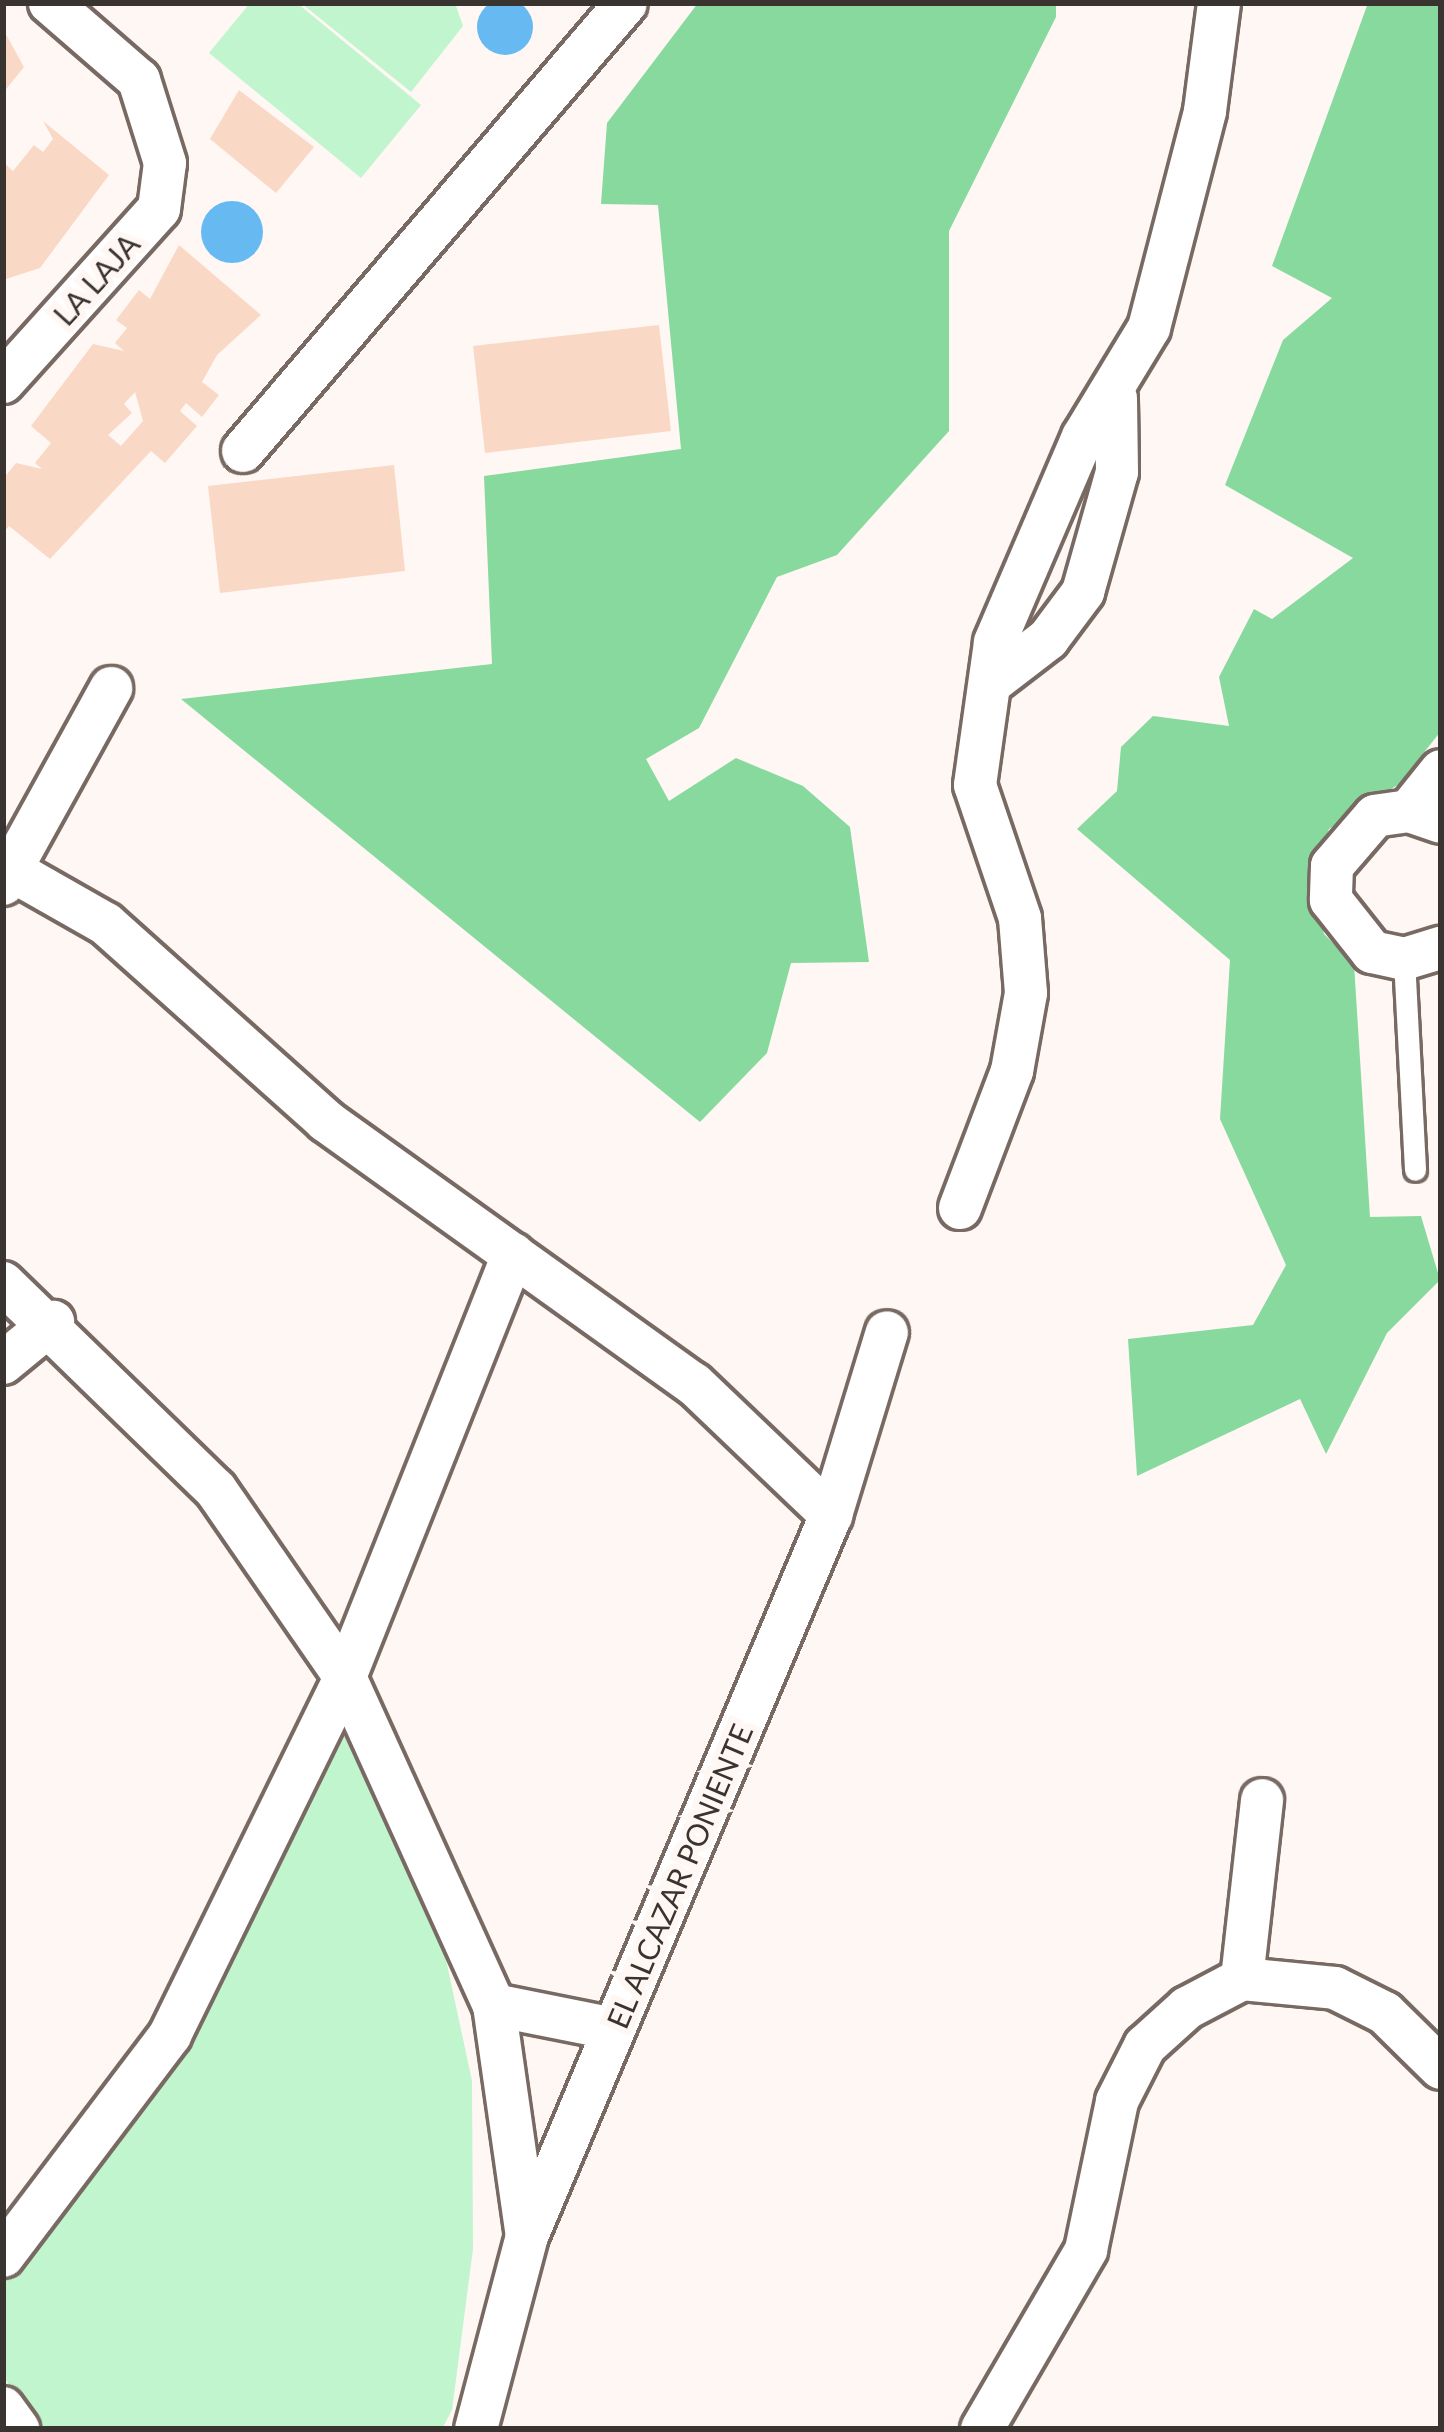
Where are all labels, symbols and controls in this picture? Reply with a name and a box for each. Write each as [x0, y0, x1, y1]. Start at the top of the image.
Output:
street label: LA LAJA [45, 225, 147, 333]
street label: EL ALCAZAR PONIENTE [598, 1718, 760, 2034]

